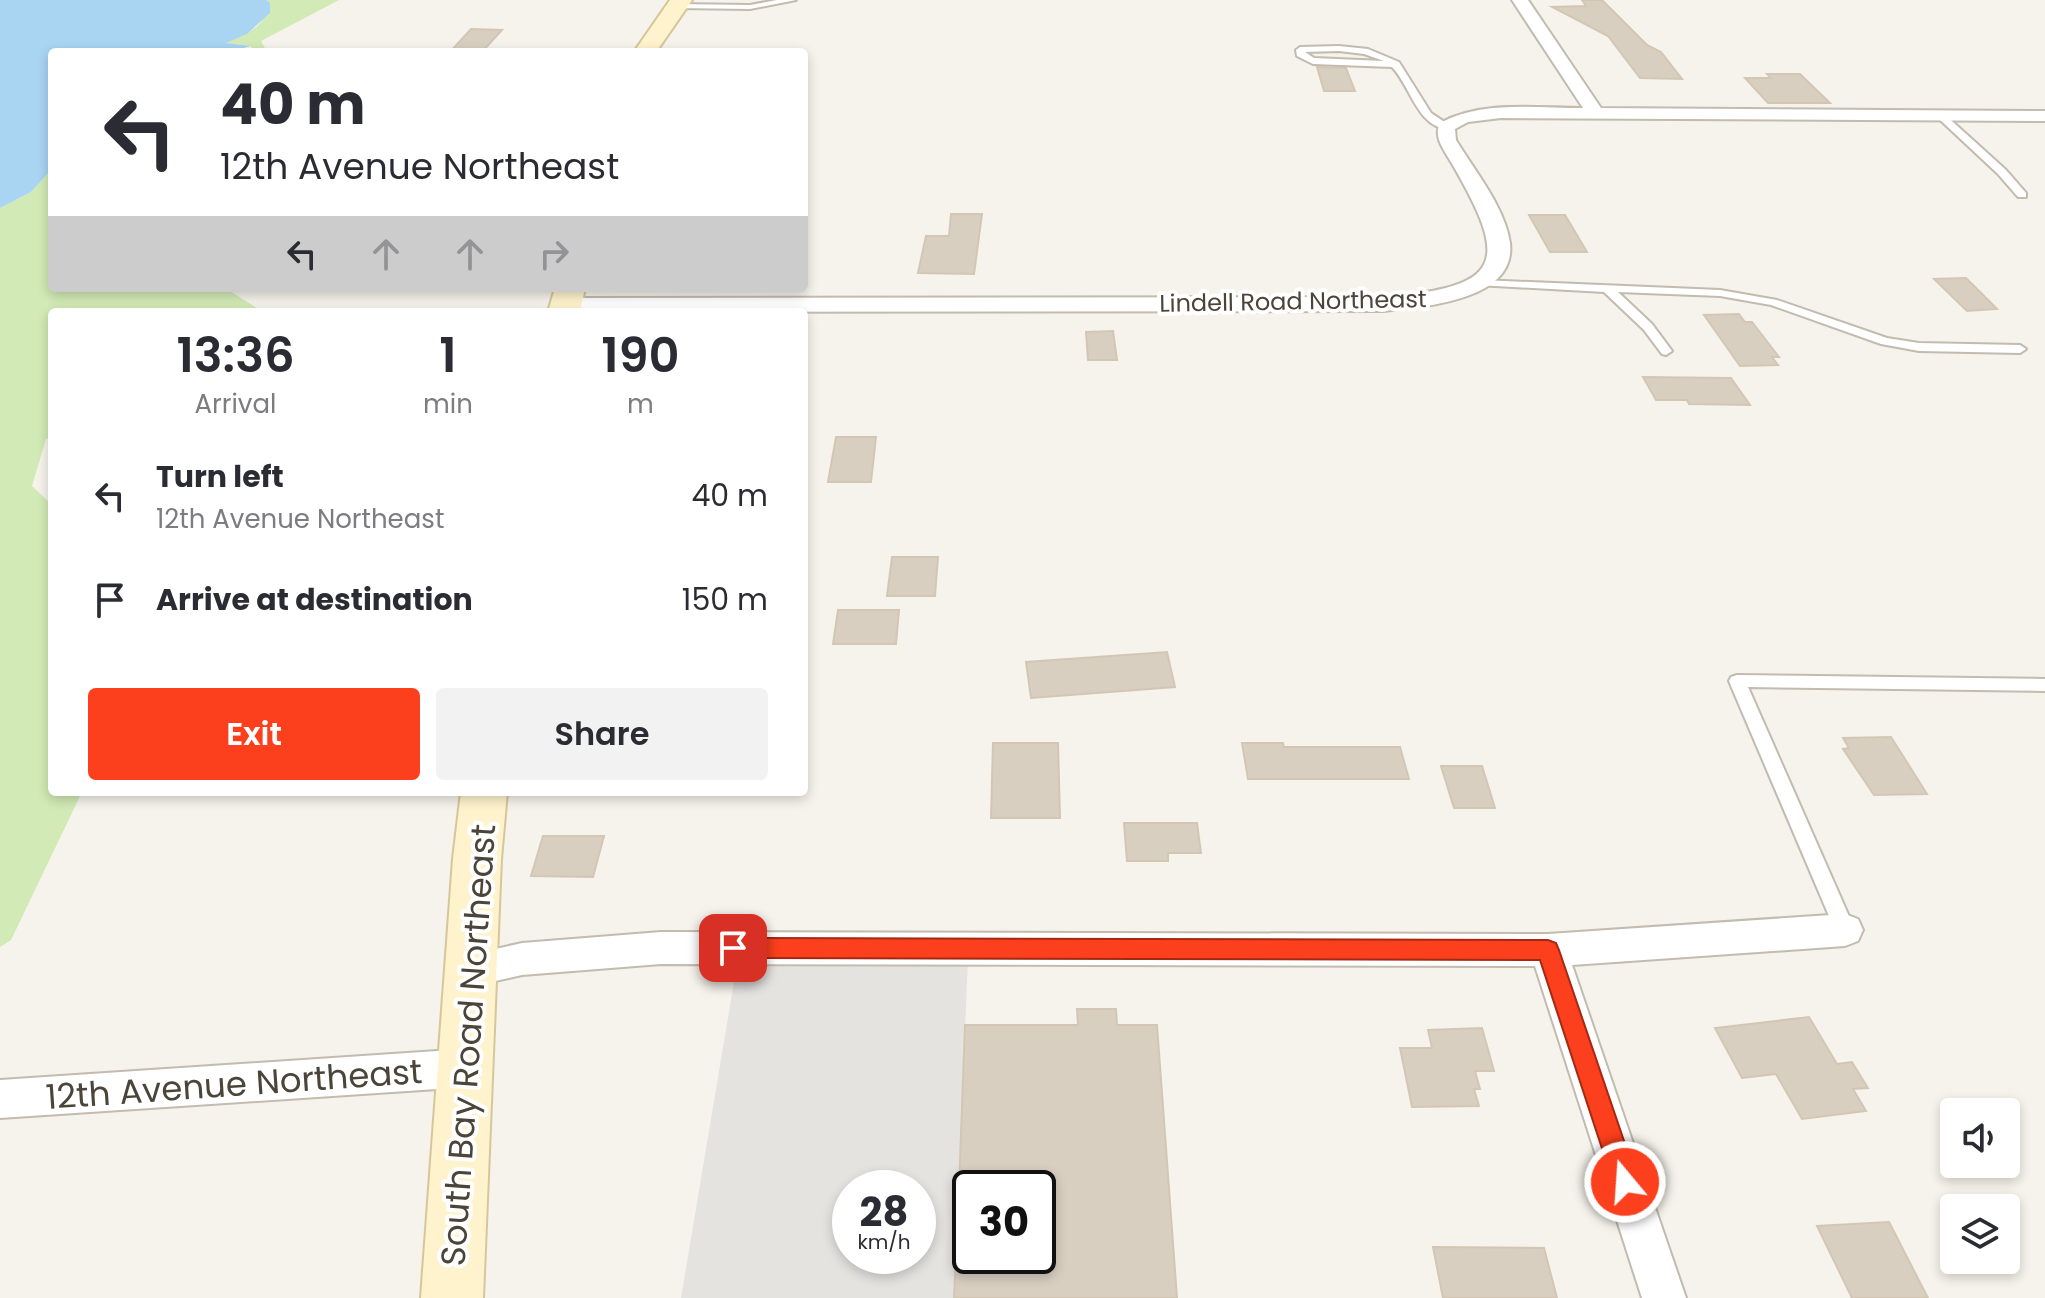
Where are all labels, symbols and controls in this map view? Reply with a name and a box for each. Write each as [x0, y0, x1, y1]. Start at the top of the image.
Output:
text: 40 m [220, 65, 366, 144]
icon: left [88, 80, 192, 184]
text: 12th Avenue Northeast [220, 141, 619, 192]
icon: left [280, 232, 324, 276]
icon: ahead [364, 232, 408, 276]
icon: ahead [448, 232, 492, 276]
icon: right [532, 232, 576, 276]
street label: Lindell Road Northeast [1159, 282, 1427, 320]
text: 13:36 [176, 322, 295, 389]
text: 1 [439, 322, 457, 389]
text: 190 [601, 322, 680, 389]
text: Arrival [195, 386, 276, 422]
text: min [423, 386, 473, 422]
text: m [627, 386, 654, 422]
text: Turn left [156, 455, 284, 498]
icon: left [88, 474, 132, 518]
text: 40 m [691, 474, 768, 517]
text: 12th Avenue Northeast [156, 501, 444, 537]
icon: arrive [88, 578, 132, 622]
text: Arrive at destination [156, 578, 473, 621]
text: 150 m [682, 578, 768, 621]
button: Exit [88, 688, 420, 780]
button: Share [436, 688, 768, 780]
street label: South Bay Road Northeast [429, 822, 507, 1268]
pin [699, 914, 767, 982]
icon: arrive [711, 926, 755, 970]
street label: 12th Avenue Northeast [44, 1047, 424, 1121]
map controls [1940, 1098, 2020, 1274]
button: sound [1940, 1098, 2020, 1178]
position arrow [1583, 1140, 1667, 1224]
speed limit sign: 30 [952, 1170, 1056, 1274]
text: 28 [860, 1184, 908, 1240]
button: layers [1940, 1194, 2020, 1274]
text: km/h [857, 1228, 911, 1256]

